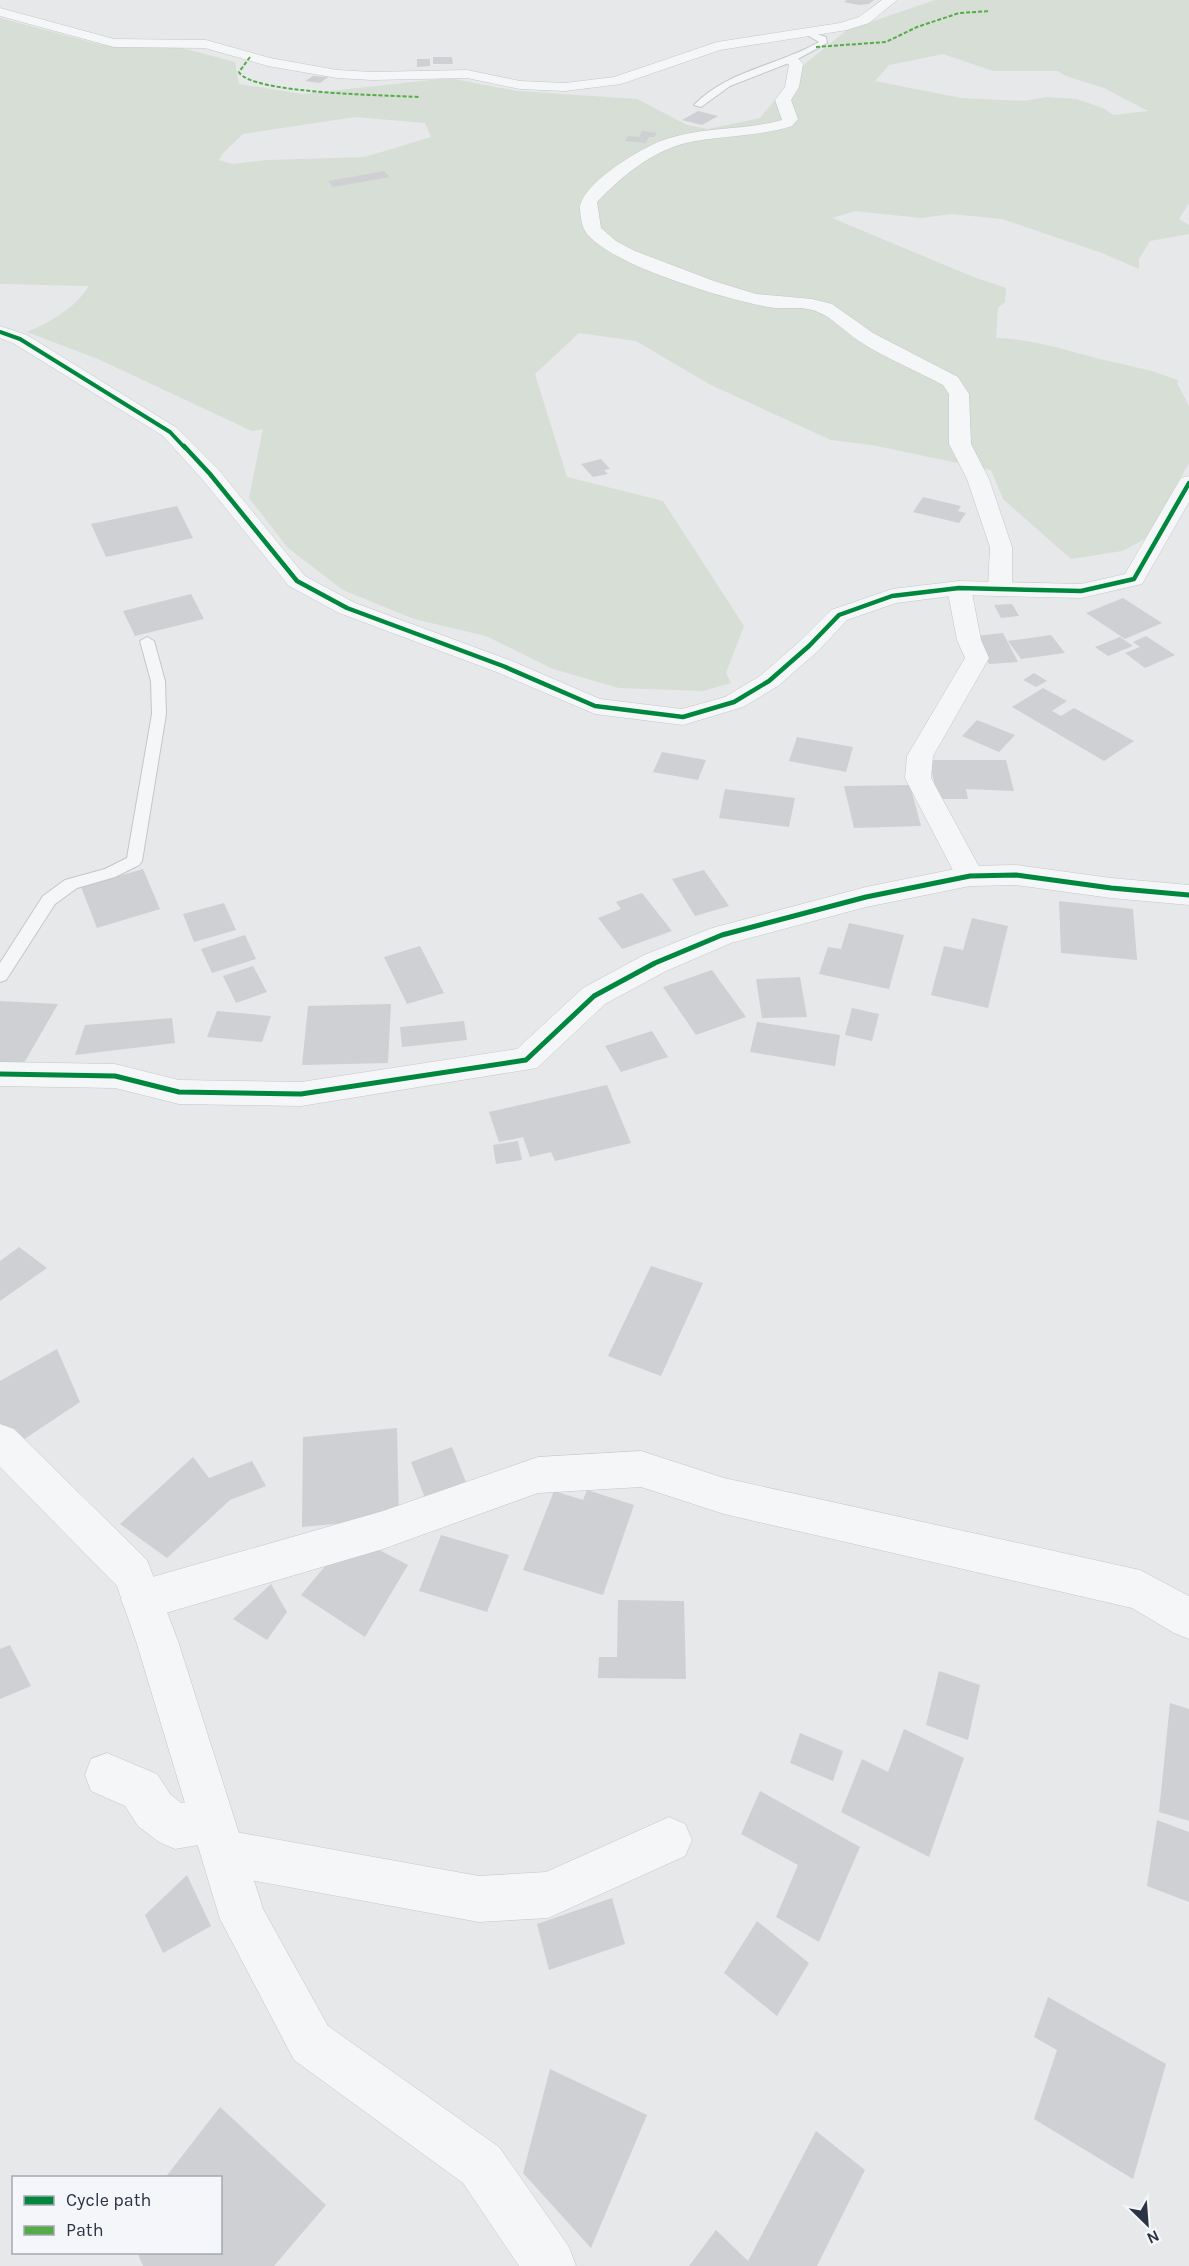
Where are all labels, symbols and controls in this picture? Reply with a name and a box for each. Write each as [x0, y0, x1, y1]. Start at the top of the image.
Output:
legend [12, 2176, 222, 2254]
text: Cycle path [66, 2189, 151, 2211]
north arrow [1117, 2194, 1177, 2254]
text: Path [66, 2219, 104, 2241]
text: N [1144, 2226, 1162, 2248]

